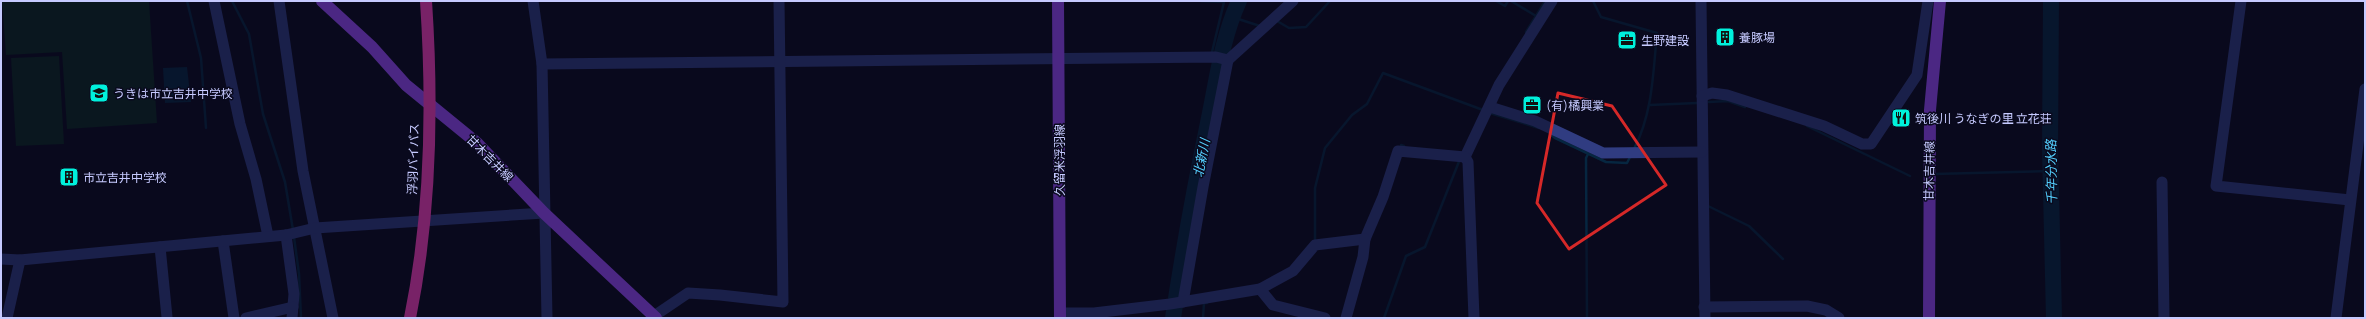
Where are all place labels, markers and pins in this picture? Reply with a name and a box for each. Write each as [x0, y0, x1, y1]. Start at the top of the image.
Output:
building icon: 養豚場 [1714, 26, 1736, 48]
office icon: 生野建設 [1616, 29, 1638, 51]
place label: 養豚場 [1739, 29, 1775, 46]
place label: 生野建設 [1641, 32, 1689, 49]
school or university icon: うきは市立吉井中学校 [88, 82, 110, 104]
place label: うきは市立吉井中学校 [113, 85, 233, 102]
office icon: (有)橘興業 [1521, 94, 1543, 116]
place label: (有)橘興業 [1546, 97, 1604, 114]
restaurant icon: 筑後川 うなぎの里 立花荘 [1890, 107, 1912, 129]
place label: 筑後川 うなぎの里 立花荘 [1915, 110, 2052, 127]
building icon: 市立吉井中学校 [58, 166, 80, 188]
place label: 市立吉井中学校 [83, 169, 167, 186]

